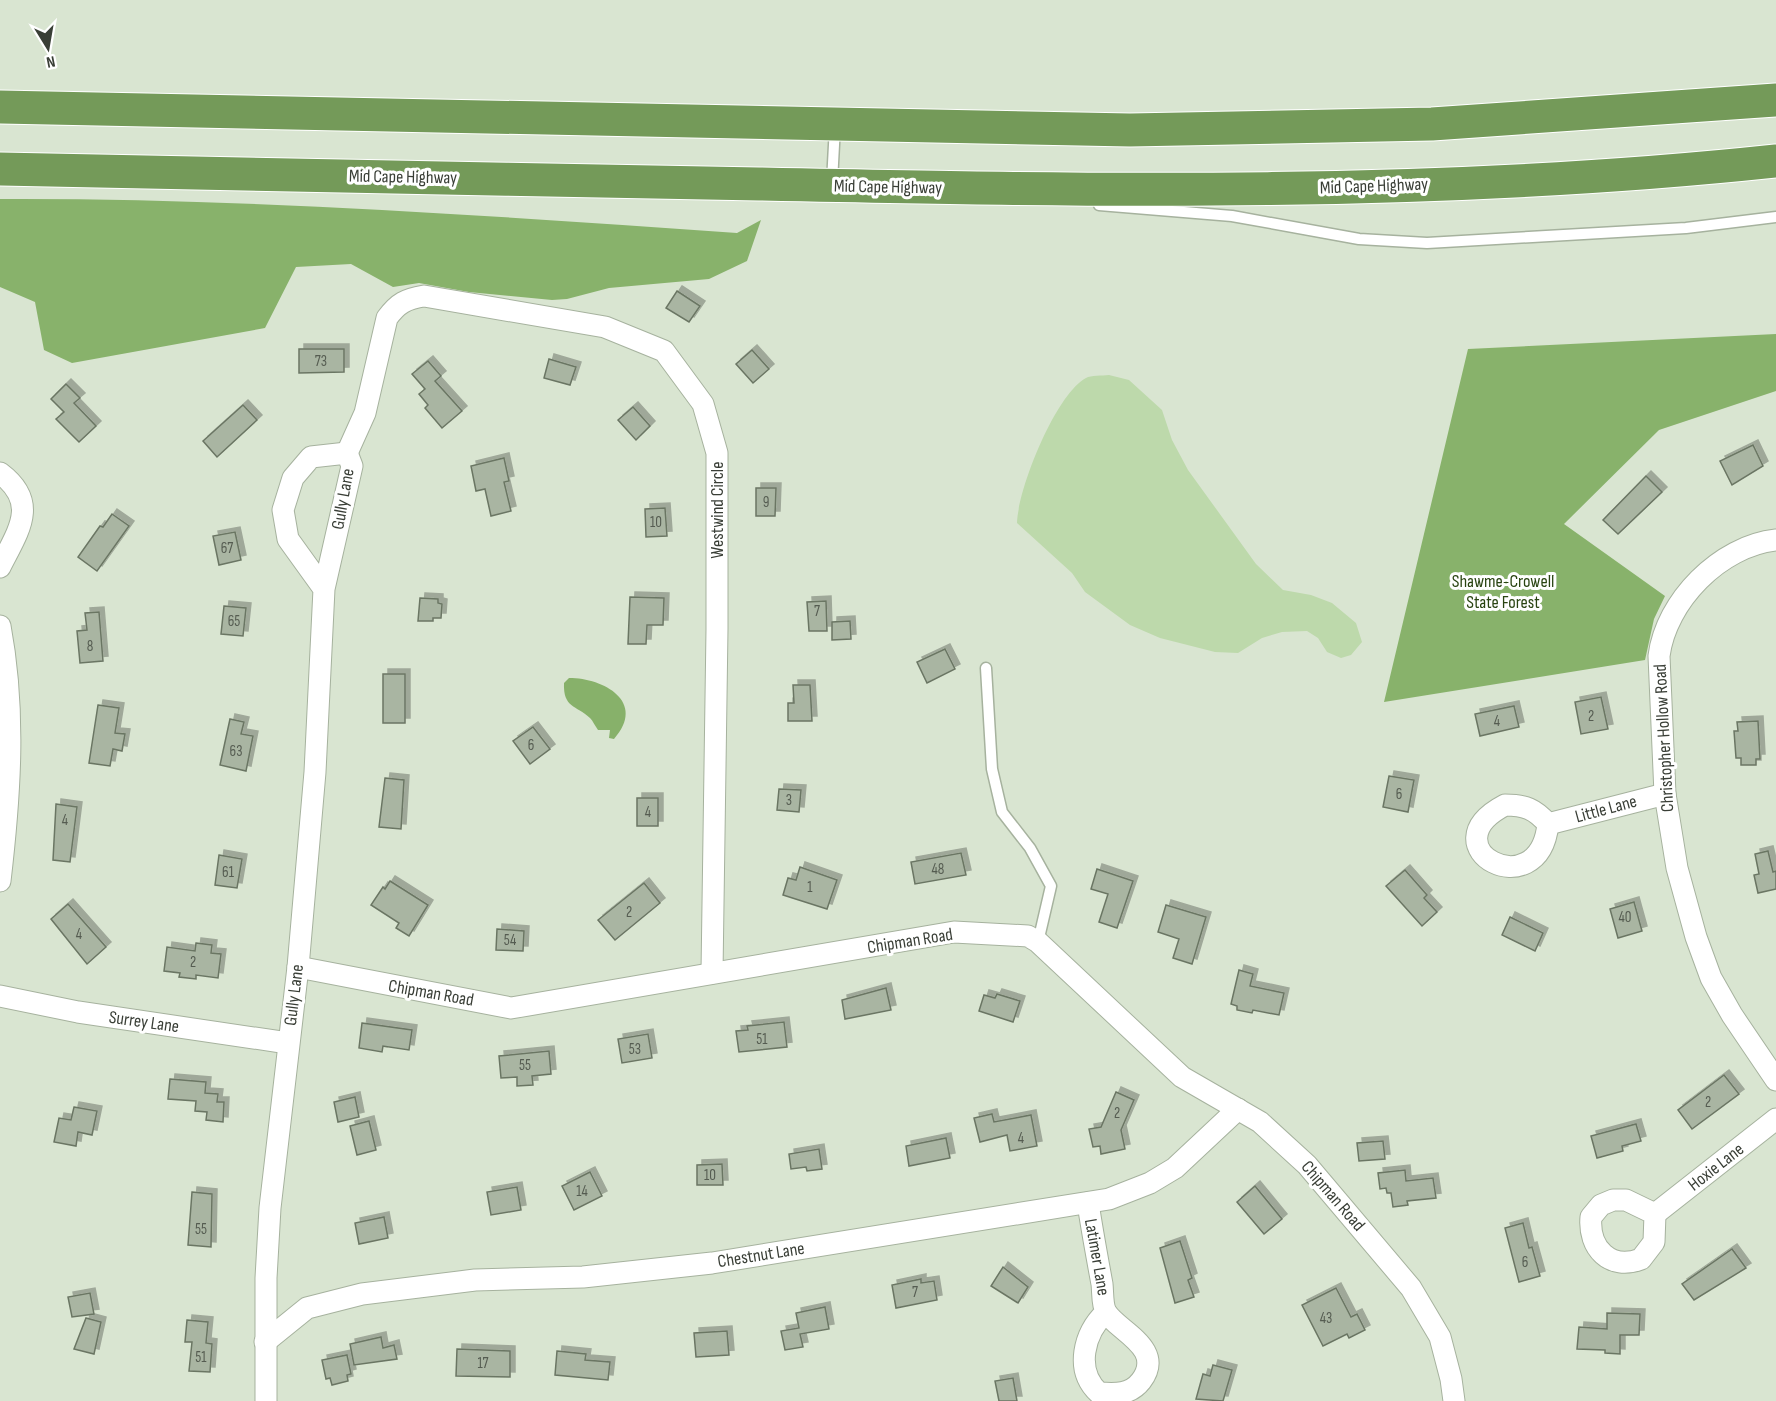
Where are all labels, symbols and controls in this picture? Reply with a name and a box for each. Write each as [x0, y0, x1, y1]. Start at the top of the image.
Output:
north arrow [18, 18, 78, 78]
text: N [45, 51, 57, 71]
street label: Mid Cape Highway [349, 166, 457, 188]
street label: Mid Cape Highway [1320, 174, 1429, 198]
street label: Mid Cape Highway [834, 176, 942, 198]
house number: 73 [315, 352, 327, 371]
street label: Westwind Circle [707, 462, 728, 558]
street label: Gully Lane [327, 467, 359, 531]
house number: 9 [763, 493, 769, 512]
house number: 10 [650, 513, 662, 532]
house number: 67 [221, 539, 233, 558]
park label: Shawme-Crowell State Forest [1452, 571, 1554, 613]
house number: 7 [814, 602, 820, 621]
house number: 65 [228, 612, 240, 631]
house number: 8 [87, 637, 93, 656]
street label: Christopher Hollow Road [1650, 663, 1678, 813]
house number: 2 [1588, 707, 1594, 726]
house number: 4 [1494, 712, 1500, 731]
house number: 6 [528, 736, 534, 755]
house number: 63 [230, 742, 242, 761]
house number: 6 [1396, 785, 1402, 804]
house number: 3 [786, 791, 792, 810]
street label: Little Lane [1573, 791, 1639, 827]
house number: 4 [645, 803, 651, 822]
house number: 4 [62, 811, 68, 830]
house number: 48 [932, 860, 944, 879]
house number: 61 [222, 863, 235, 882]
house number: 1 [807, 878, 813, 897]
house number: 2 [626, 903, 632, 922]
house number: 40 [1619, 908, 1631, 927]
street label: Chipman Road [866, 924, 954, 958]
house number: 4 [76, 925, 82, 944]
house number: 54 [504, 931, 516, 950]
house number: 2 [190, 953, 196, 972]
street label: Gully Lane [280, 963, 308, 1027]
street label: Chipman Road [387, 975, 475, 1011]
street label: Surrey Lane [108, 1007, 180, 1037]
house number: 51 [756, 1030, 768, 1049]
house number: 53 [629, 1040, 641, 1059]
house number: 55 [519, 1056, 531, 1075]
house number: 2 [1705, 1093, 1711, 1112]
house number: 2 [1114, 1104, 1120, 1123]
house number: 4 [1018, 1129, 1024, 1148]
street label: Hoxie Lane [1684, 1139, 1748, 1195]
street label: Chipman Road [1297, 1157, 1369, 1235]
house number: 10 [704, 1166, 716, 1185]
house number: 14 [576, 1182, 588, 1201]
street label: Latimer Lane [1080, 1217, 1114, 1297]
house number: 55 [195, 1220, 207, 1239]
street label: Chestnut Lane [716, 1238, 806, 1272]
house number: 6 [1522, 1253, 1528, 1272]
house number: 7 [912, 1283, 918, 1302]
house number: 43 [1320, 1309, 1332, 1328]
house number: 51 [195, 1348, 207, 1367]
house number: 17 [477, 1354, 489, 1373]

